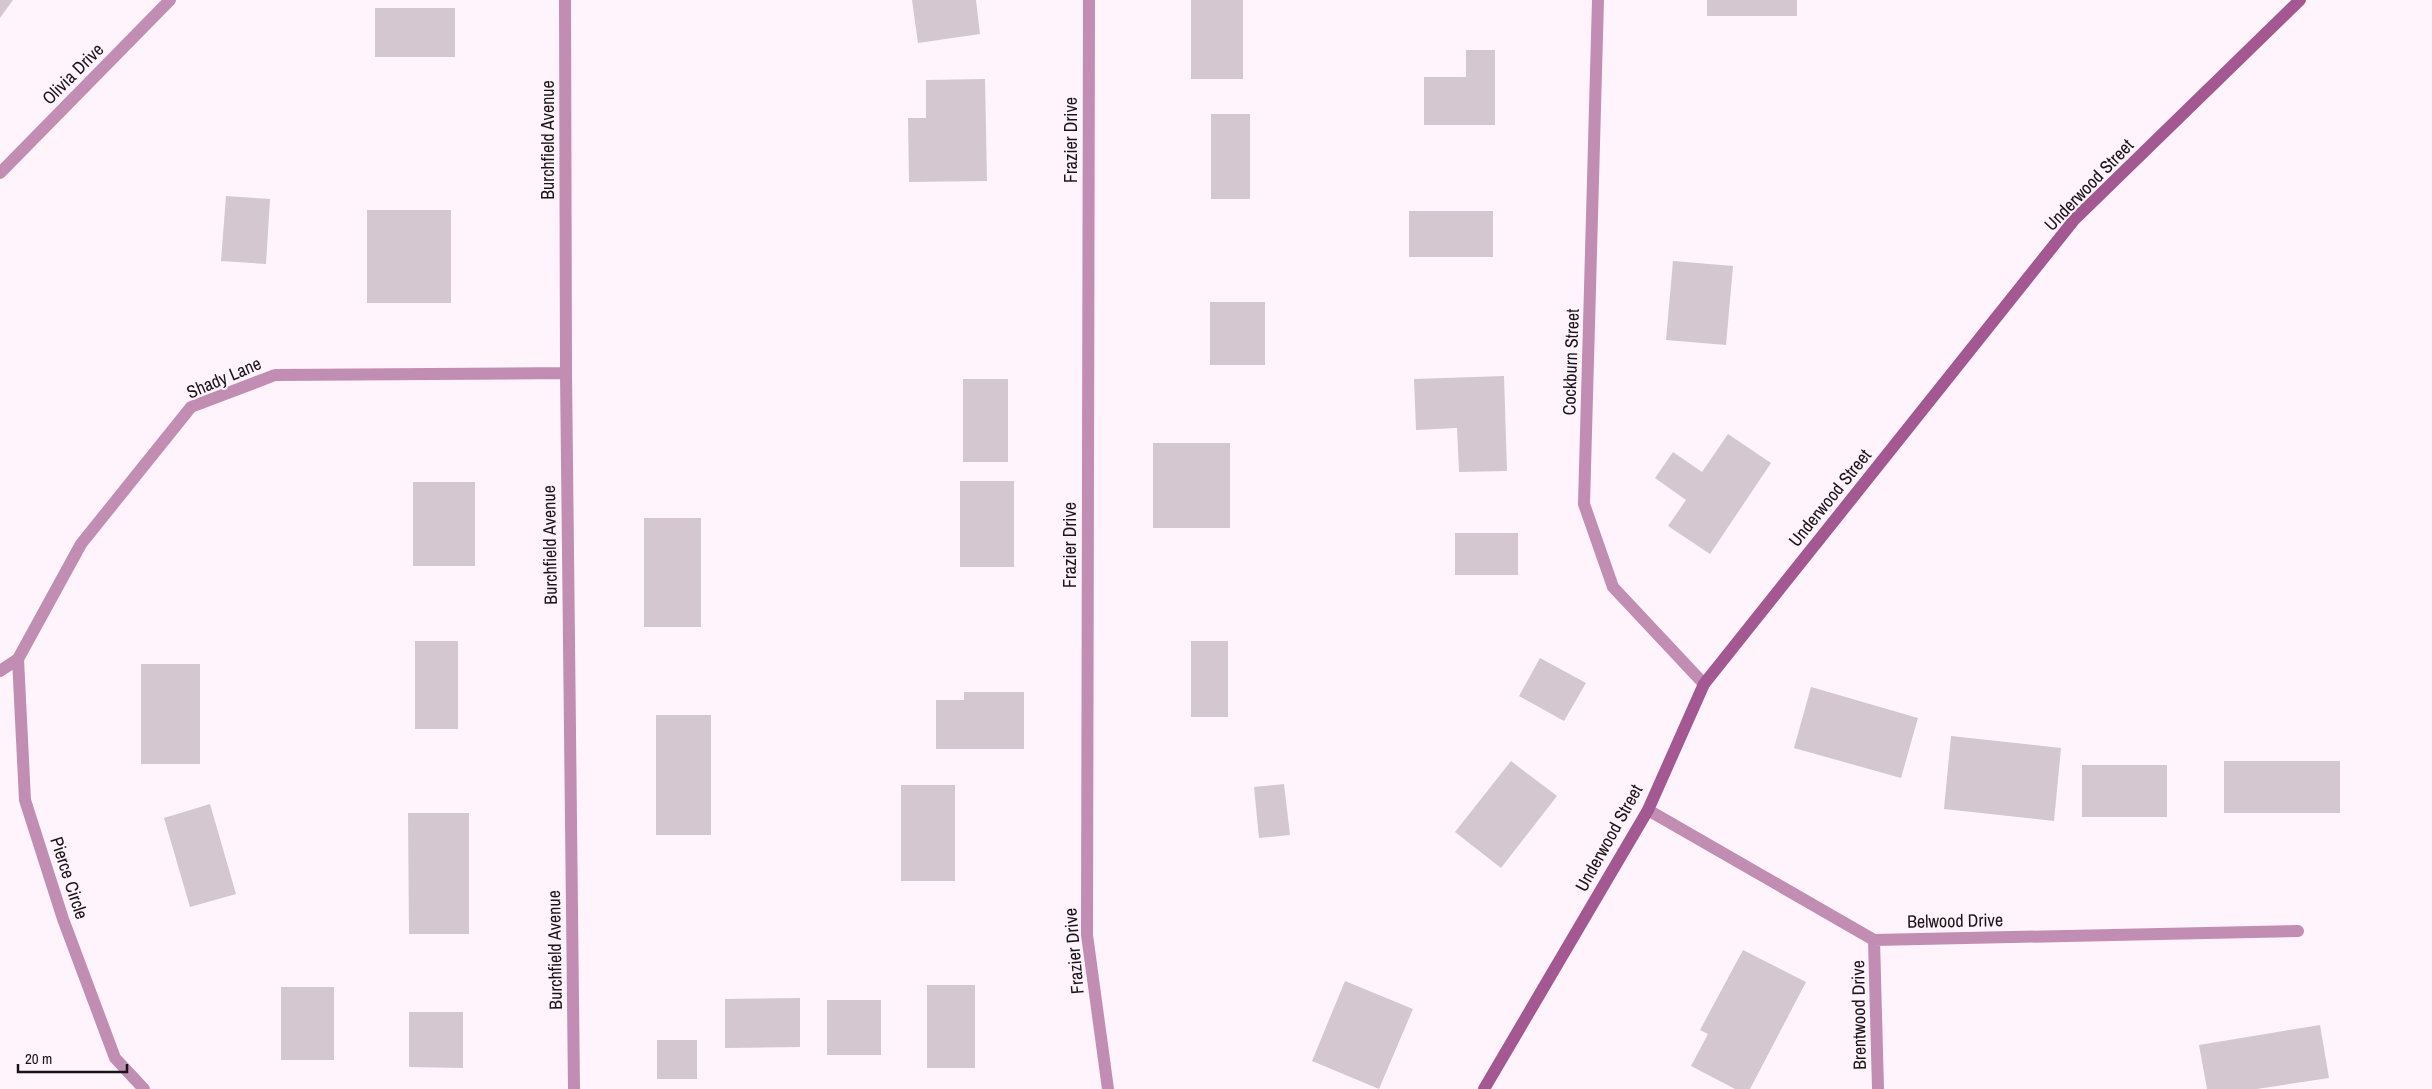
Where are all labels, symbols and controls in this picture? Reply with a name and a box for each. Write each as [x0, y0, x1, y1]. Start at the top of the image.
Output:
street label: Olivia Drive [36, 37, 109, 110]
street label: Burchfield Avenue [535, 80, 560, 200]
street label: Frazier Drive [1058, 97, 1083, 183]
street label: Underwood Street [2038, 133, 2139, 236]
street label: Cockburn Street [1556, 308, 1585, 416]
street label: Shady Lane [183, 351, 265, 404]
street label: Underwood Street [1782, 444, 1877, 552]
street label: Burchfield Avenue [536, 485, 563, 605]
street label: Frazier Drive [1057, 502, 1082, 588]
street label: Underwood Street [1569, 780, 1648, 896]
street label: Pierce Circle [44, 833, 95, 922]
street label: Burchfield Avenue [541, 890, 568, 1010]
street label: Frazier Drive [1057, 907, 1090, 995]
street label: Belwood Drive [1907, 907, 2003, 934]
street label: Brentwood Drive [1845, 960, 1872, 1070]
scale bar [18, 1042, 126, 1074]
text: 20 m [25, 1048, 52, 1069]

